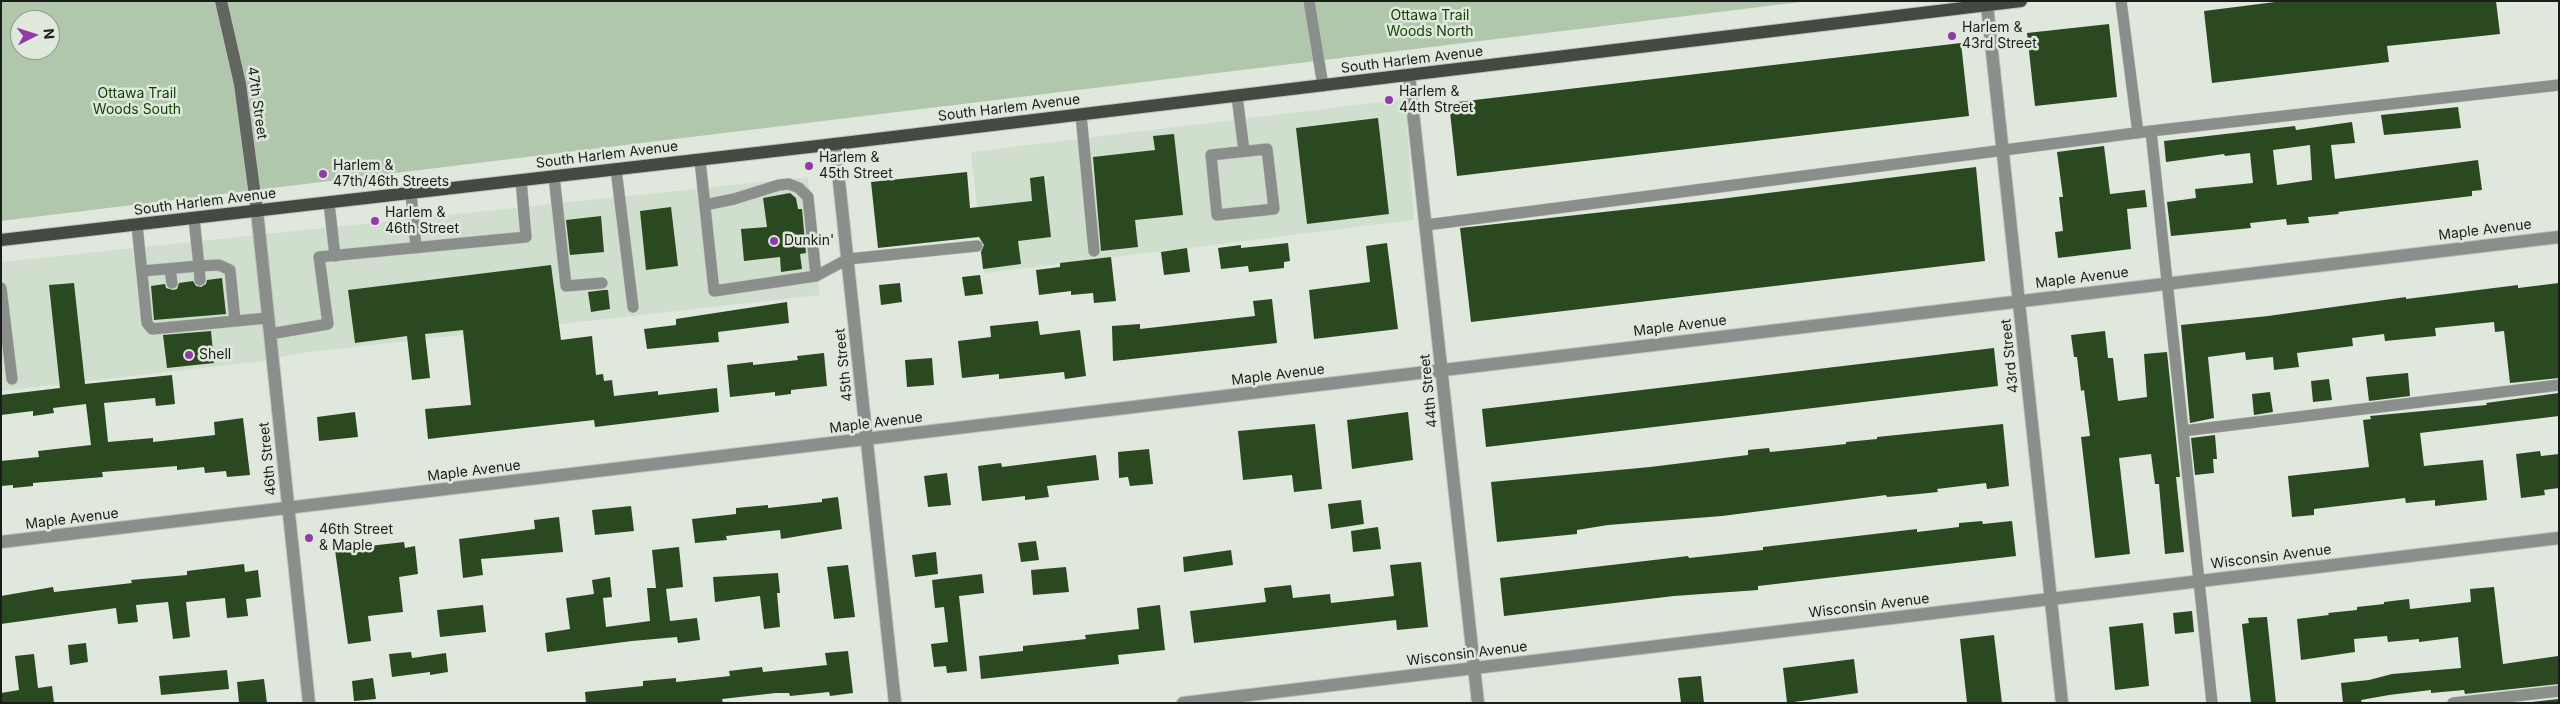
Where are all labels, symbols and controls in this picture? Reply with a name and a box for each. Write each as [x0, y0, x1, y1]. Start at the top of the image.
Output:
park label: Ottawa Trail Woods North [1386, 8, 1474, 40]
north arrow [10, 10, 60, 60]
place label: Harlem & 43rd Street [1962, 20, 2037, 52]
text: N [41, 28, 58, 40]
marker: Harlem & 43rd Street [1946, 30, 1958, 42]
street label: South Harlem Avenue [1340, 43, 1484, 77]
street label: 47th Street [244, 66, 270, 140]
place label: Harlem & 44th Street [1399, 84, 1473, 116]
park label: Ottawa Trail Woods South [93, 86, 181, 118]
street label: South Harlem Avenue [937, 91, 1081, 125]
marker: Harlem & 44th Street [1383, 94, 1395, 106]
street label: South Harlem Avenue [535, 138, 679, 172]
place label: Harlem & 45th Street [819, 150, 893, 182]
place label: Harlem & 47th/46th Streets [333, 158, 449, 190]
marker: Harlem & 45th Street [803, 160, 815, 172]
marker: Harlem & 47th/46th Streets [317, 168, 329, 180]
street label: South Harlem Avenue [133, 185, 277, 219]
place label: Harlem & 46th Street [385, 205, 459, 238]
marker: Harlem & 46th Street [369, 215, 381, 227]
street label: Maple Avenue [2437, 216, 2533, 244]
place label: Dunkin' [784, 233, 834, 249]
marker: Dunkin' [768, 235, 780, 247]
street label: Maple Avenue [2034, 264, 2130, 292]
street label: Maple Avenue [1632, 312, 1728, 340]
street label: 43rd Street [1998, 318, 2022, 394]
street label: 45th Street [832, 327, 856, 403]
place label: Shell [199, 347, 231, 363]
marker: Shell [183, 349, 195, 361]
street label: 44th Street [1417, 353, 1441, 429]
street label: Maple Avenue [1230, 361, 1326, 389]
street label: Maple Avenue [828, 409, 924, 437]
street label: 46th Street [256, 421, 280, 497]
street label: Maple Avenue [426, 457, 522, 485]
street label: Maple Avenue [24, 505, 120, 533]
place label: 46th Street & Maple [319, 522, 393, 554]
marker: 46th Street & Maple [303, 532, 315, 544]
street label: Wisconsin Avenue [2210, 541, 2332, 573]
street label: Wisconsin Avenue [1808, 590, 1930, 622]
street label: Wisconsin Avenue [1406, 638, 1528, 670]

